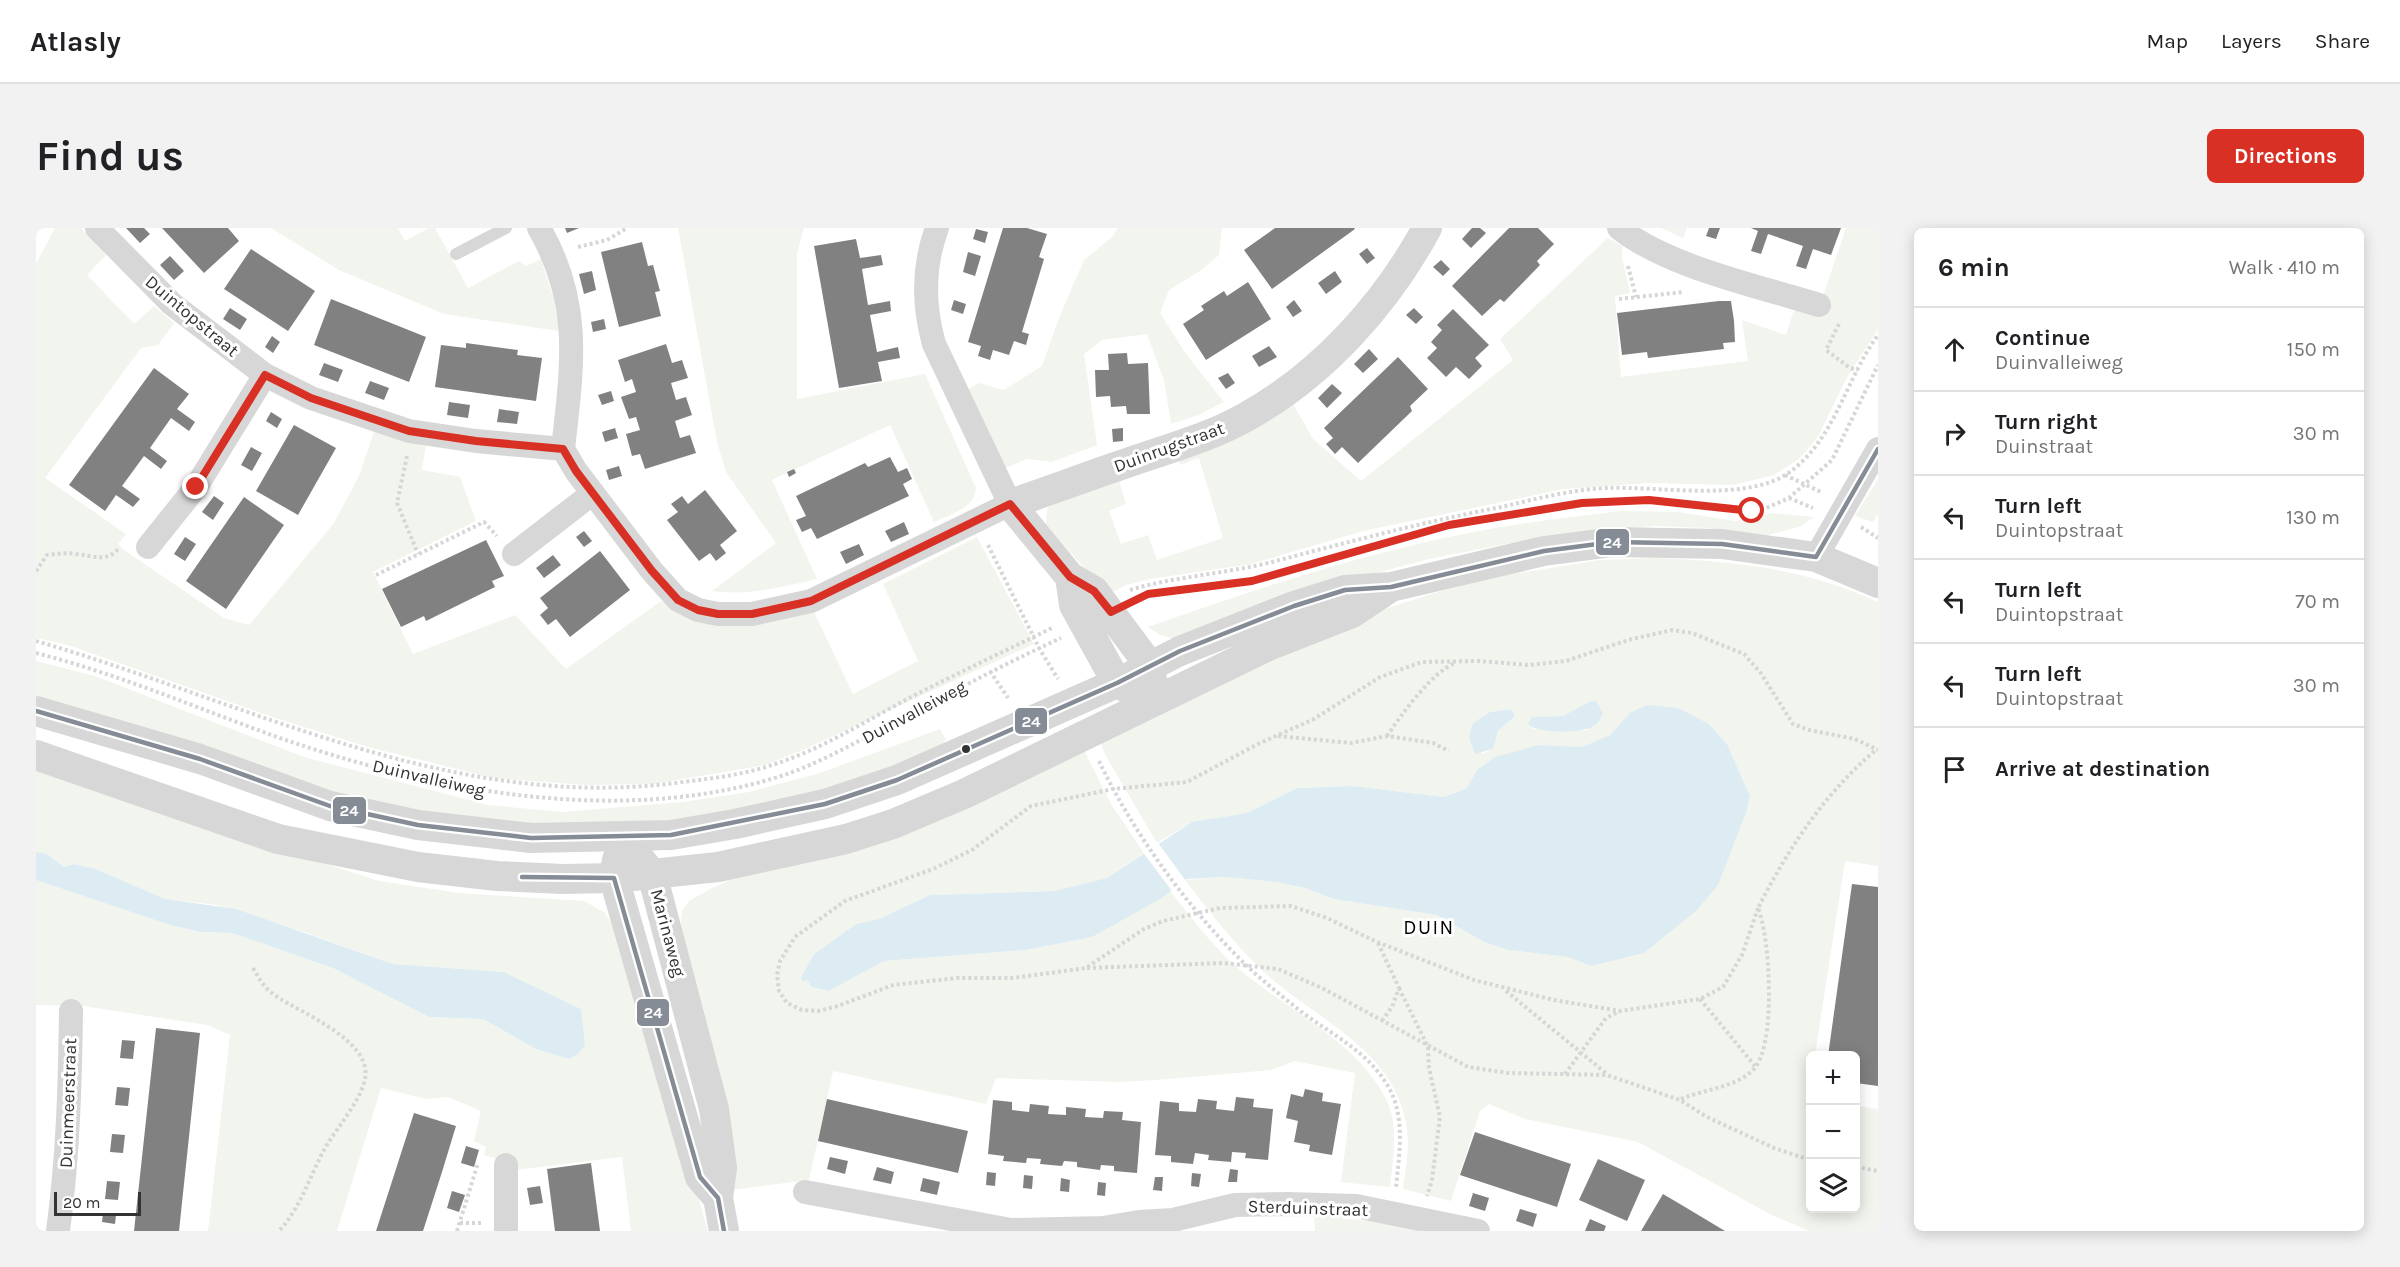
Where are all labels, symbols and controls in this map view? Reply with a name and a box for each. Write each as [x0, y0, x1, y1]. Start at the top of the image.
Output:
text: Atlasly [30, 25, 121, 58]
text: Map [2146, 29, 2188, 53]
text: Layers [2221, 29, 2282, 53]
text: Share [2315, 29, 2370, 53]
button: Directions [2207, 129, 2364, 183]
text: Find us [36, 131, 184, 181]
text: 6 min [1938, 252, 2010, 283]
text: Walk · 410 m [2229, 256, 2340, 279]
street label: Duintopstraat [141, 270, 243, 362]
text: Continue [1995, 325, 2090, 351]
icon: ahead [1938, 333, 1971, 366]
text: 150 m [2287, 338, 2340, 361]
text: Duinvalleiweg [1995, 351, 2123, 374]
text: Turn right [1995, 409, 2098, 435]
street label: Duinrugstraat [1111, 417, 1227, 477]
icon: right [1938, 417, 1971, 450]
text: 30 m [2293, 422, 2340, 445]
text: Duinstraat [1995, 435, 2093, 458]
route end [182, 473, 208, 499]
text: Turn left [1995, 493, 2082, 519]
route start [1738, 497, 1764, 523]
icon: left [1938, 501, 1971, 534]
text: 130 m [2286, 506, 2340, 529]
text: Duintopstraat [1995, 519, 2123, 542]
line badge: 24 [1595, 528, 1630, 556]
text: 24 [1602, 533, 1622, 552]
text: Turn left [1995, 577, 2082, 603]
icon: left [1938, 585, 1971, 618]
text: 70 m [2295, 590, 2340, 613]
text: Duintopstraat [1995, 603, 2123, 626]
text: Turn left [1995, 661, 2082, 687]
icon: left [1938, 669, 1971, 702]
text: 30 m [2293, 674, 2340, 697]
street label: Duinvalleiweg [858, 675, 970, 749]
text: Duintopstraat [1995, 687, 2123, 710]
line badge: 24 [1014, 707, 1048, 735]
text: 24 [1021, 712, 1041, 731]
unlabelled marker [960, 743, 972, 755]
icon: arrive [1938, 753, 1971, 786]
street label: Duinvalleiweg [370, 754, 488, 802]
text: Arrive at destination [1995, 756, 2210, 782]
line badge: 24 [332, 796, 367, 825]
text: 24 [339, 801, 359, 820]
street label: Marinaweg [646, 887, 690, 979]
district label: DUIN [1403, 916, 1455, 939]
line badge: 24 [636, 998, 670, 1027]
text: 24 [643, 1003, 663, 1022]
street label: Duinmeerstraat [55, 1037, 81, 1168]
map controls [1806, 1051, 1860, 1213]
button: + [1806, 1051, 1860, 1105]
button: − [1806, 1105, 1860, 1159]
button: layers [1806, 1159, 1860, 1213]
scale bar [54, 1189, 141, 1216]
text: 20 m [63, 1193, 101, 1212]
street label: Sterduinstraat [1247, 1195, 1369, 1221]

